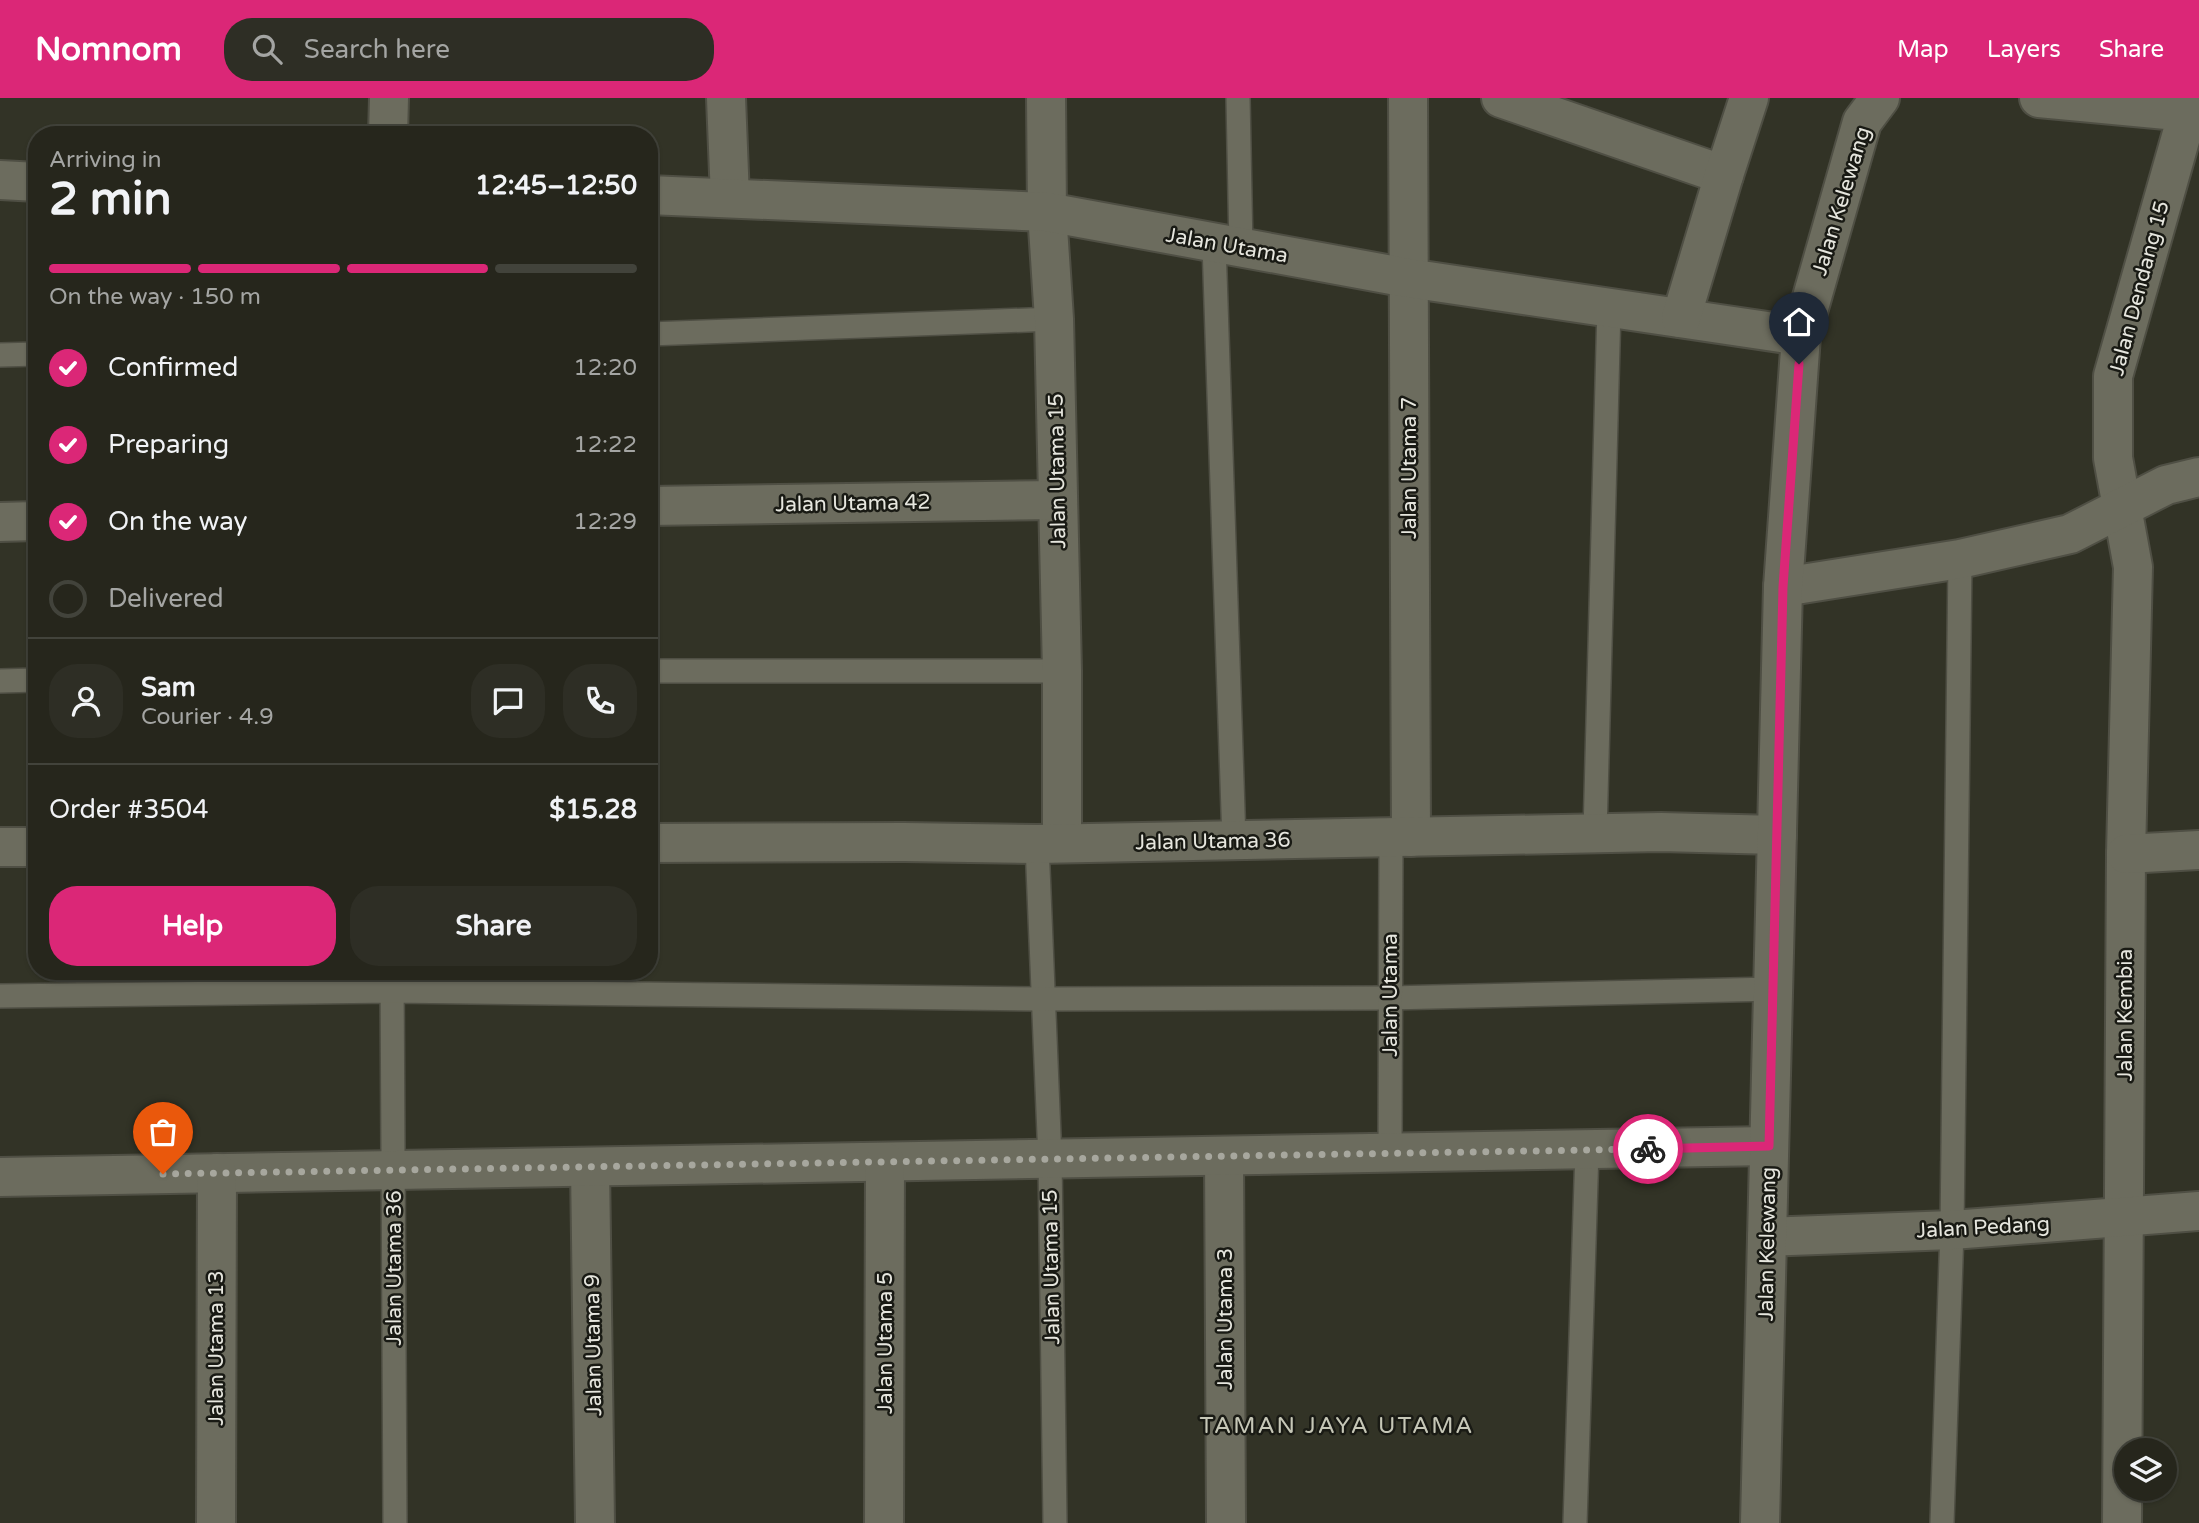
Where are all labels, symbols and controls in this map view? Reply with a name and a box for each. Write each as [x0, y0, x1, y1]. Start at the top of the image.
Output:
search box [224, 18, 714, 81]
text: Nomnom [35, 30, 182, 69]
icon: search [248, 30, 286, 68]
text: Search here [304, 34, 450, 65]
text: Map [1897, 35, 1949, 64]
text: Layers [1987, 35, 2061, 64]
text: Share [2099, 35, 2164, 64]
street label: Jalan Kelewang [1807, 124, 1876, 279]
text: Arriving in [49, 146, 162, 174]
text: 12:45–12:50 [475, 170, 637, 201]
text: 2 min [49, 172, 172, 227]
street label: Jalan Dendang 15 [2104, 198, 2175, 378]
street label: Jalan Utama [1164, 222, 1290, 269]
text: On the way · 150 m [49, 283, 261, 311]
pin [1769, 292, 1829, 364]
icon: home [1780, 303, 1818, 341]
icon: check [49, 349, 87, 387]
text: Confirmed [108, 352, 238, 383]
text: 12:20 [573, 354, 637, 382]
street label: Jalan Utama 15 [1044, 393, 1071, 549]
street label: Jalan Utama 7 [1397, 397, 1422, 539]
icon: check [49, 426, 87, 464]
text: Preparing [108, 429, 229, 460]
text: 12:22 [573, 431, 637, 459]
street label: Jalan Utama 42 [775, 490, 931, 517]
icon: check [49, 503, 87, 541]
text: On the way [108, 506, 248, 537]
text: 12:29 [573, 508, 637, 536]
text: Delivered [108, 583, 224, 614]
button: person [49, 664, 123, 738]
button: chat [471, 664, 545, 738]
button: phone [563, 664, 637, 738]
text: Sam [141, 672, 196, 703]
text: Courier · 4.9 [141, 703, 274, 731]
text: Order #3504 [49, 794, 209, 825]
text: $15.28 [549, 794, 637, 825]
street label: Jalan Utama 36 [1135, 828, 1291, 855]
button: Help [49, 886, 336, 966]
button: Share [350, 886, 637, 966]
street label: Jalan Utama [1378, 933, 1403, 1057]
street label: Jalan Kembia [2113, 949, 2138, 1081]
pin [133, 1102, 193, 1174]
icon: bag [144, 1113, 182, 1151]
courier [1613, 1114, 1683, 1184]
icon: bike [1629, 1130, 1667, 1168]
street label: Jalan Kelewang [1754, 1167, 1781, 1321]
street label: Jalan Utama 15 [1038, 1189, 1065, 1345]
street label: Jalan Utama 36 [382, 1190, 407, 1346]
street label: Jalan Pedang [1916, 1212, 2050, 1243]
street label: Jalan Utama 3 [1213, 1248, 1238, 1390]
street label: Jalan Utama 13 [204, 1270, 229, 1426]
street label: Jalan Utama 5 [873, 1272, 898, 1414]
street label: Jalan Utama 9 [580, 1274, 607, 1416]
district label: TAMAN JAYA UTAMA [1199, 1412, 1475, 1440]
map controls [2114, 1438, 2177, 1501]
button: layers [2114, 1438, 2177, 1501]

